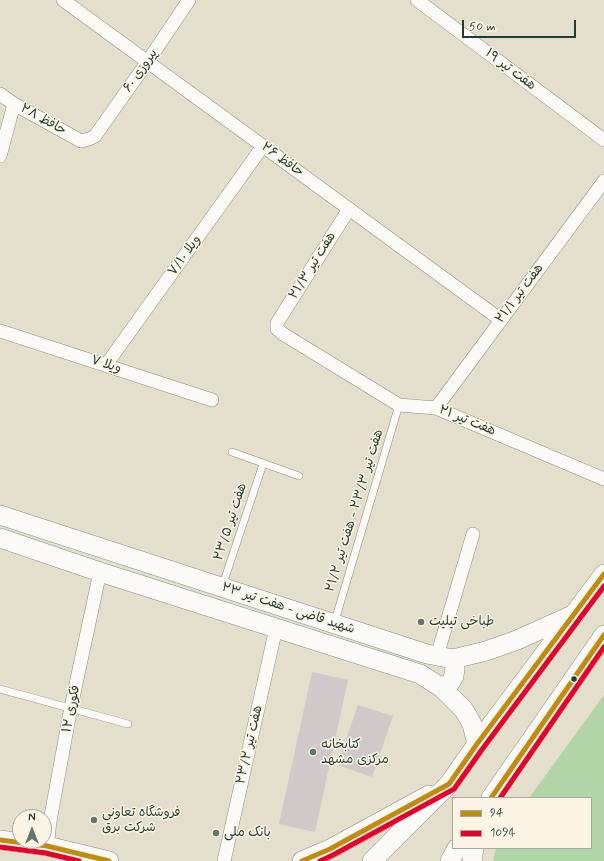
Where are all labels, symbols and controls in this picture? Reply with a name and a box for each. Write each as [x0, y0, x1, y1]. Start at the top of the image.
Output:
scale bar [464, 12, 578, 38]
text: 50 m [469, 19, 496, 35]
street label: پیروزی ۶۰ [120, 46, 162, 96]
street label: هفت تیر ۱۹ [482, 46, 538, 94]
street label: حافظ ۲۸ [17, 101, 69, 139]
street label: حافظ ۲۶ [258, 139, 306, 181]
street label: هفت تیر ۲۱/۳ [286, 230, 340, 302]
street label: ویلا ۷/۱۰ [165, 233, 205, 279]
street label: هفت تیر ۲۱/۱ [493, 261, 547, 327]
street label: ویلا ۷ [89, 353, 123, 377]
street label: هفت تیر ۲۱ [436, 403, 498, 439]
street label: هفت تیر ۲۳/۳ - هفت تیر ۲۱/۲ [323, 428, 387, 594]
street label: هفت تیر ۲۳/۵ [211, 481, 251, 563]
street label: شهید قاضی - هفت تیر ۲۳ [219, 580, 357, 638]
place label: طباخی تیلیت [429, 614, 494, 630]
marker: طباخی تیلیت [416, 617, 426, 627]
unlabelled marker [569, 674, 579, 684]
street label: فکوری ۱۲ [60, 684, 84, 734]
street label: هفت تیر ۲۳/۲ [233, 704, 267, 786]
place label: کتابخانه مرکزی مشهد [321, 737, 389, 768]
marker: کتابخانه مرکزی مشهد [308, 747, 318, 757]
legend [452, 797, 592, 849]
place label: فروشگاه تعاونی شرکت برق [102, 805, 180, 836]
text: 94 [490, 805, 503, 821]
north arrow [12, 809, 52, 849]
text: N [28, 811, 36, 825]
marker: فروشگاه تعاونی شرکت برق [89, 815, 99, 825]
place label: بانک ملی [224, 825, 271, 841]
text: 1094 [490, 825, 516, 841]
marker: بانک ملی [211, 828, 221, 838]

